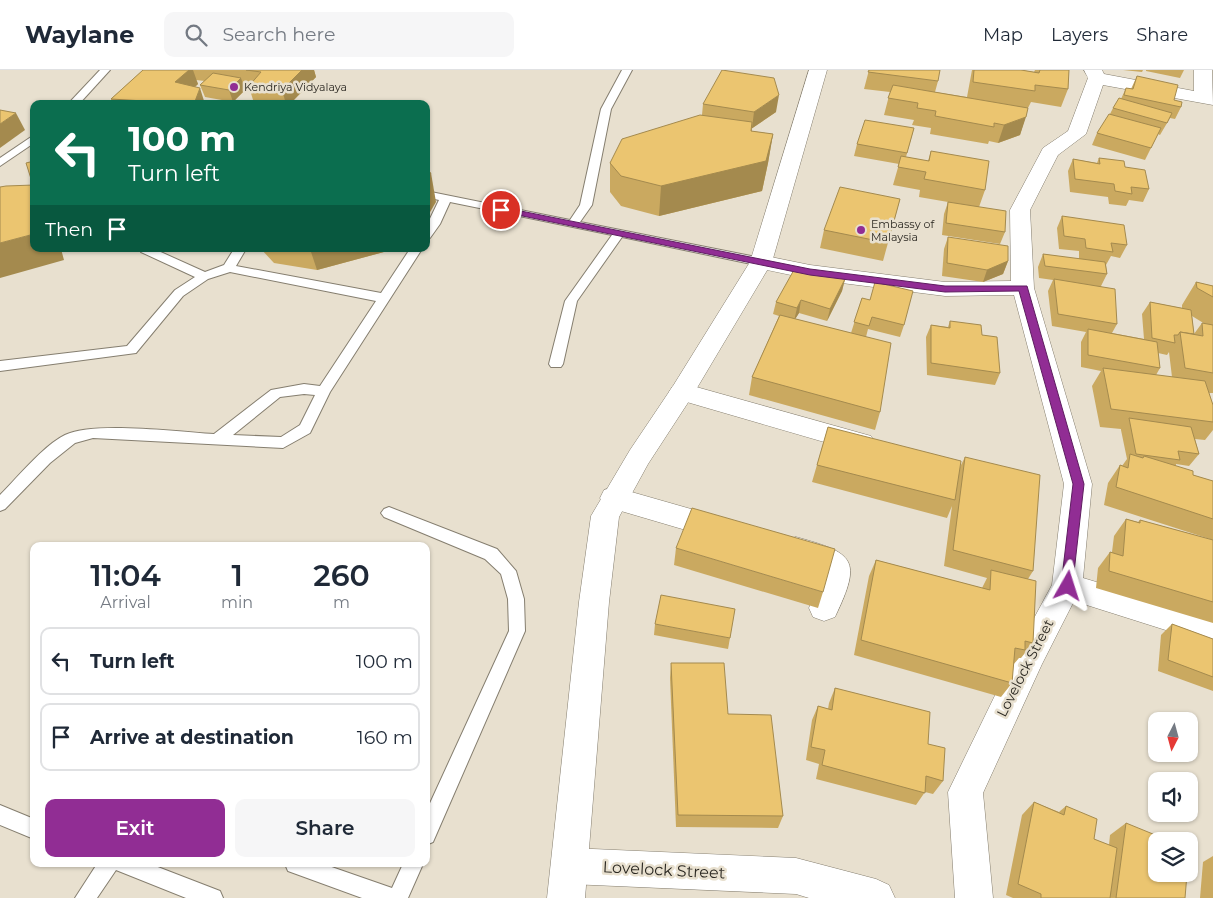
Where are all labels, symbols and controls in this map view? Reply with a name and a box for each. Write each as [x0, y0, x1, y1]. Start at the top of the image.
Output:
search box [164, 12, 514, 57]
text: Waylane [25, 20, 134, 49]
icon: search [182, 21, 210, 49]
text: Search here [222, 23, 335, 46]
text: Map [983, 24, 1023, 46]
text: Layers [1051, 24, 1108, 46]
text: Share [1136, 24, 1188, 46]
place label: Kendriya Vidyalaya [244, 80, 347, 94]
marker: Kendriya Vidyalaya [228, 81, 240, 93]
text: 100 m [128, 117, 236, 160]
icon: left [45, 120, 110, 185]
text: Turn left [128, 160, 220, 187]
pin [480, 189, 522, 231]
icon: arrive [487, 196, 515, 224]
icon: arrive [103, 215, 131, 243]
place label: Embassy of Malaysia [871, 217, 935, 244]
text: Then [45, 218, 93, 241]
marker: Embassy of Malaysia [855, 224, 867, 236]
text: 11:04 [90, 557, 161, 594]
text: 1 [231, 557, 243, 594]
text: 260 [313, 557, 370, 594]
position arrow [1041, 559, 1093, 611]
text: Arrival [100, 593, 151, 612]
text: min [221, 593, 253, 612]
text: m [333, 593, 350, 612]
street label: Lovelock Street [993, 616, 1057, 720]
icon: left [47, 647, 75, 675]
text: Turn left [90, 650, 175, 673]
text: 100 m [356, 650, 413, 673]
north arrow [1148, 712, 1198, 762]
map controls [1148, 712, 1198, 882]
icon: arrive [47, 723, 75, 751]
text: Arrive at destination [90, 726, 294, 749]
text: 160 m [357, 726, 413, 749]
button: sound [1148, 772, 1198, 822]
button: Exit [45, 799, 225, 857]
button: Share [235, 799, 415, 857]
button: layers [1148, 832, 1198, 882]
street label: Lovelock Street [602, 857, 726, 883]

